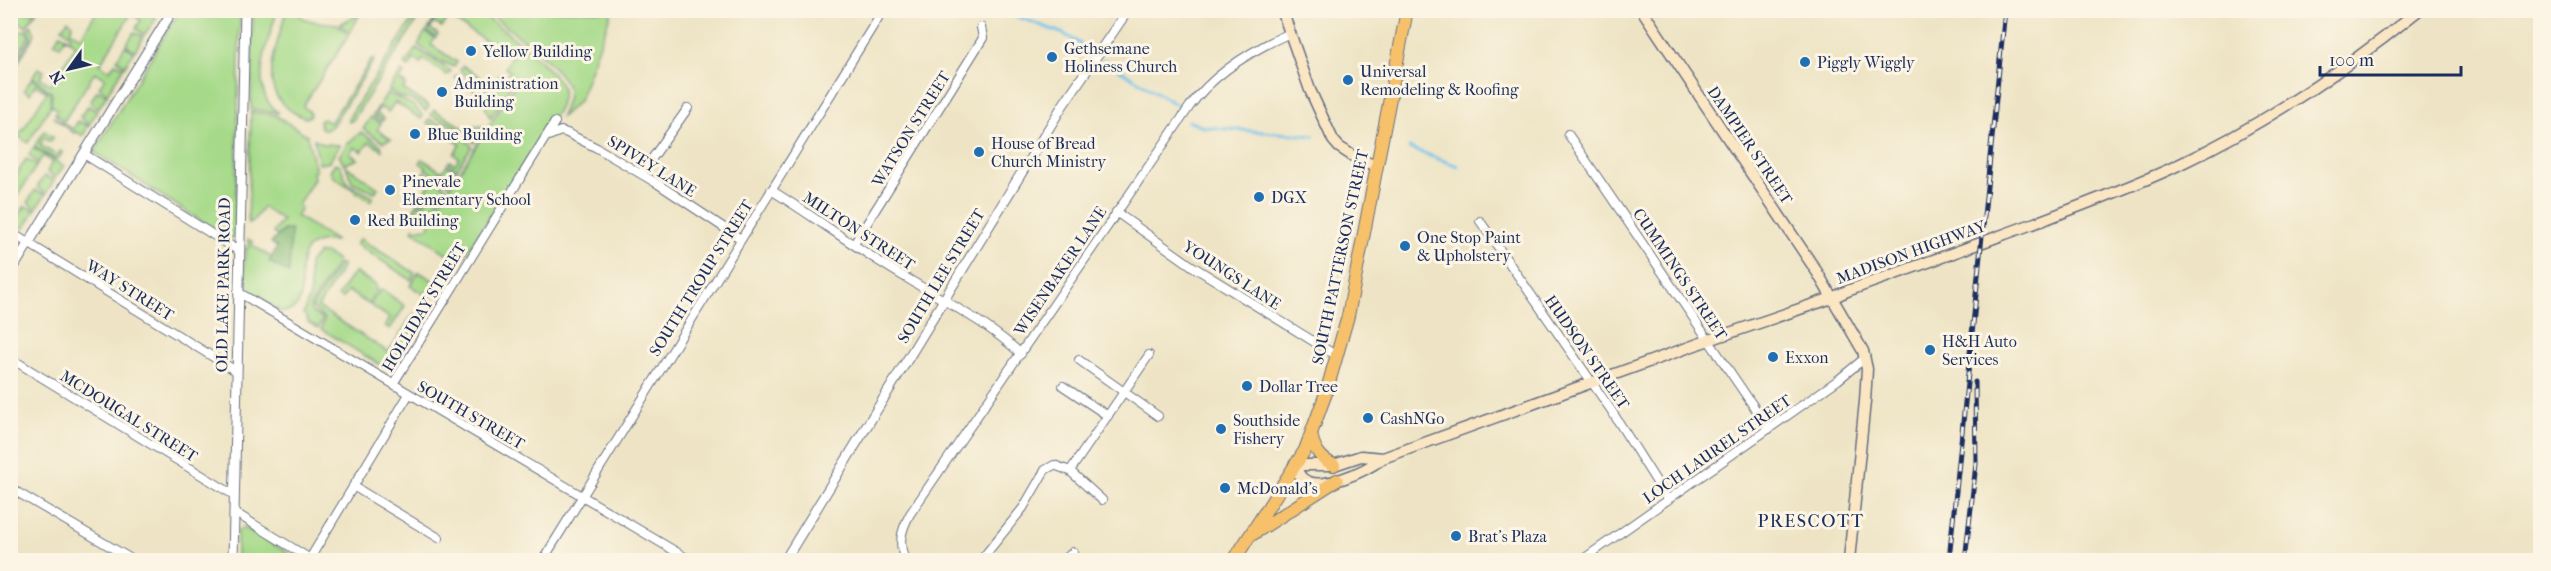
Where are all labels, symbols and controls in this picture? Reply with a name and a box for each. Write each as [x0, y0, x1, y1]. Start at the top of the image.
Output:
north arrow [39, 39, 99, 99]
place label: Gethsemane Holiness Church [1064, 39, 1177, 76]
scale bar [2320, 39, 2461, 77]
place label: Yellow Building [482, 42, 592, 61]
marker: Yellow Building [464, 44, 478, 58]
marker: Gethsemane Holiness Church [1045, 50, 1059, 64]
text: 100 m [2329, 50, 2374, 71]
place label: Piggly Wiggly [1817, 53, 1915, 72]
marker: Piggly Wiggly [1798, 55, 1812, 69]
place label: Universal Remodeling & Roofing [1360, 62, 1519, 99]
text: N [45, 66, 68, 87]
street label: WATSON STREET [867, 68, 954, 191]
marker: Universal Remodeling & Roofing [1341, 73, 1355, 87]
place label: Administration Building [453, 74, 559, 111]
street label: DAMPIER STREET [1703, 82, 1797, 208]
marker: Administration Building [435, 85, 449, 99]
place label: Blue Building [427, 125, 522, 144]
marker: Blue Building [408, 127, 422, 141]
street label: SPIVEY LANE [604, 131, 700, 201]
place label: House of Bread Church Ministry [991, 134, 1107, 171]
marker: House of Bread Church Ministry [972, 145, 986, 159]
street label: SOUTH PATTERSON STREET [1308, 147, 1372, 366]
place label: Pinevale Elementary School [402, 172, 531, 209]
marker: Pinevale Elementary School [383, 183, 397, 197]
street label: MILTON STREET [799, 188, 919, 274]
place label: DGX [1271, 188, 1308, 207]
marker: DGX [1252, 190, 1266, 204]
street label: SOUTH TROUP STREET [645, 196, 757, 360]
street label: OLD LAKE PARK ROAD [212, 197, 234, 373]
street label: WISENBAKER LANE [1009, 203, 1110, 340]
street label: SOUTH LEE STREET [893, 205, 989, 347]
street label: CUMMINGS STREET [1629, 205, 1731, 344]
place label: Red Building [367, 211, 459, 230]
marker: Red Building [348, 213, 362, 227]
street label: MADISON HIGHWAY [1834, 216, 1989, 288]
place label: One Stop Paint & Upholstery [1417, 228, 1521, 265]
street label: YOUNGS LANE [1179, 236, 1285, 314]
street label: HOLLIDAY STREET [378, 239, 470, 375]
marker: One Stop Paint & Upholstery [1398, 239, 1412, 253]
street label: WAY STREET [82, 255, 178, 325]
street label: HUDSON STREET [1541, 291, 1633, 413]
place label: H&H Auto Services [1942, 332, 2017, 369]
marker: H&H Auto Services [1923, 343, 1937, 357]
place label: Exxon [1785, 348, 1829, 367]
marker: Exxon [1766, 350, 1780, 364]
street label: MCDOUGAL STREET [57, 366, 201, 466]
street label: SOUTH STREET [414, 377, 528, 454]
place label: Dollar Tree [1259, 377, 1338, 396]
marker: Dollar Tree [1240, 379, 1254, 393]
street label: LOCH LAUREL STREET [1639, 390, 1795, 508]
place label: CashNGo [1380, 409, 1444, 428]
place label: Southside Fishery [1233, 411, 1300, 448]
marker: CashNGo [1361, 411, 1375, 425]
marker: Southside Fishery [1214, 422, 1228, 436]
place label: McDonald's [1237, 479, 1318, 498]
marker: McDonald's [1218, 481, 1232, 495]
district label: PRESCOTT [1757, 511, 1865, 532]
place label: Brat's Plaza [1468, 527, 1548, 546]
marker: Brat's Plaza [1449, 529, 1463, 543]

